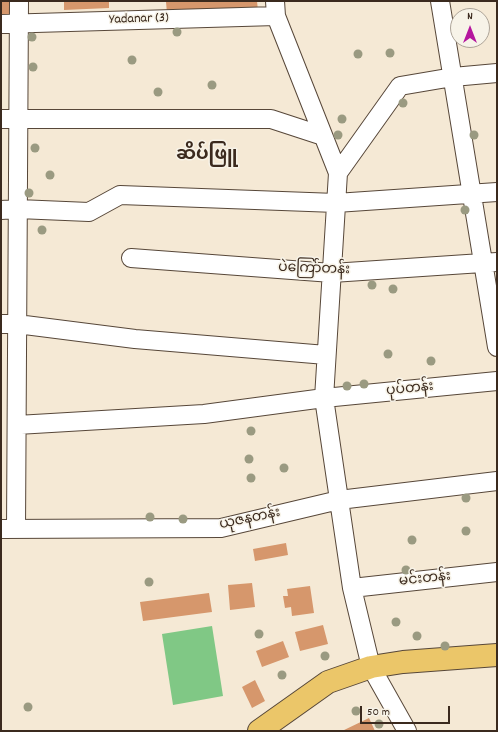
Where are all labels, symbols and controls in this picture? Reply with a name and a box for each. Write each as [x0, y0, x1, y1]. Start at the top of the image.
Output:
north arrow [450, 8, 490, 48]
text: N [467, 9, 473, 25]
street label: Yadanar (3) [109, 11, 169, 29]
district label: ဆိပ်ဖြူ [176, 146, 238, 168]
street label: ပဲကြော်တန်း [278, 260, 350, 280]
street label: ပုပ်တန်း [386, 379, 434, 401]
street label: ယုဇနတန်း [218, 505, 282, 535]
street label: မင်းတန်း [398, 569, 452, 591]
scale bar [362, 698, 452, 724]
text: 50 m [367, 704, 390, 721]

